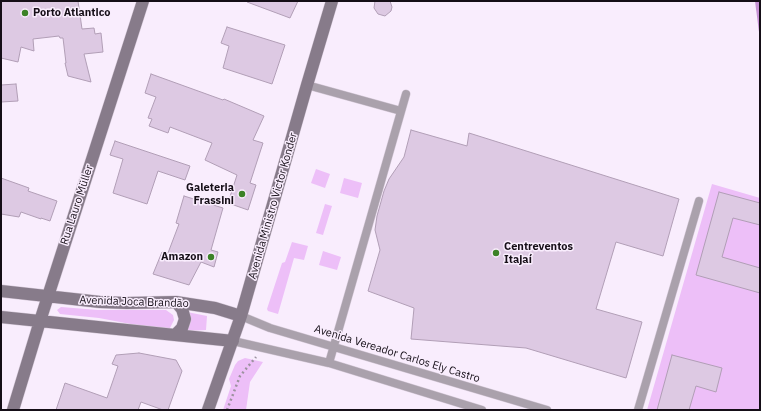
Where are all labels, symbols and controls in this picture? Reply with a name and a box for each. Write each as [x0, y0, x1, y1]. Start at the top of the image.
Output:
place label: Porto Atlantico [33, 6, 111, 20]
marker: Porto Atlantico [20, 8, 30, 18]
street label: Avenida Ministro Victor Konder [246, 131, 300, 281]
street label: Rua Lauro Müller [58, 163, 96, 247]
place label: Galeteria Frassini [186, 181, 234, 207]
marker: Galeteria Frassini [237, 189, 247, 199]
place label: Centreventos Itajaí [504, 240, 573, 266]
marker: Centreventos Itajaí [491, 248, 501, 258]
place label: Amazon [161, 250, 203, 264]
marker: Amazon [206, 252, 216, 262]
street label: Avenida Joca Brandão [79, 293, 189, 311]
street label: Avenida Vereador Carlos Ely Castro [312, 322, 482, 386]

